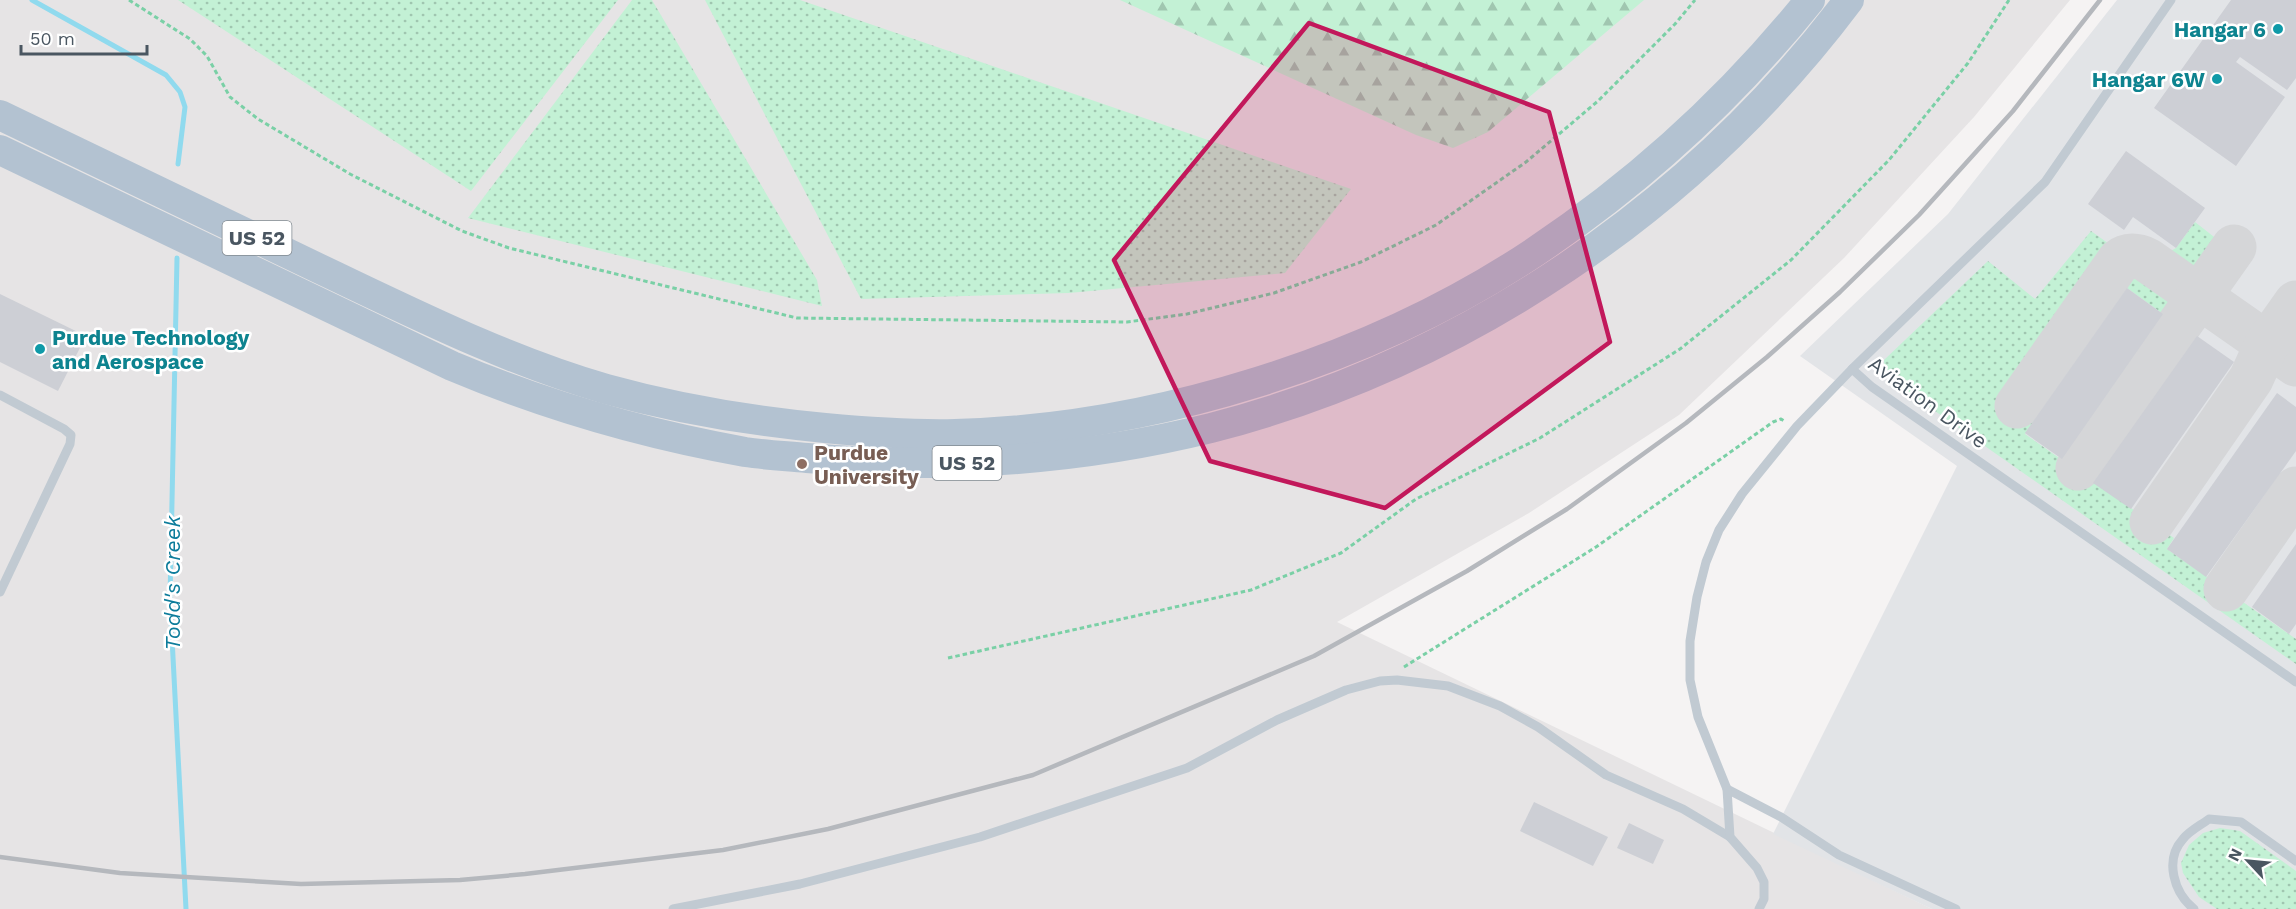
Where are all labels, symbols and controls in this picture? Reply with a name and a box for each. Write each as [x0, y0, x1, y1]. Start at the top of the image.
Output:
place label: Hangar 6 [2174, 17, 2266, 42]
scale bar [21, 18, 147, 56]
marker: Hangar 6 [2271, 22, 2285, 36]
text: 50 m [30, 28, 75, 49]
place label: Hangar 6W [2092, 67, 2205, 92]
marker: Hangar 6W [2210, 72, 2224, 86]
road number: US 52 [222, 221, 292, 255]
place label: Purdue Technology and Aerospace [52, 325, 249, 374]
marker: Purdue Technology and Aerospace [33, 342, 47, 356]
street label: Aviation Drive [1864, 351, 1992, 453]
place label: Purdue University [814, 440, 919, 489]
road number: US 52 [932, 446, 1002, 480]
marker: Purdue University [795, 457, 809, 471]
water label: Todd's Creek [160, 515, 185, 650]
north arrow [2218, 831, 2278, 891]
text: N [2224, 845, 2246, 864]

